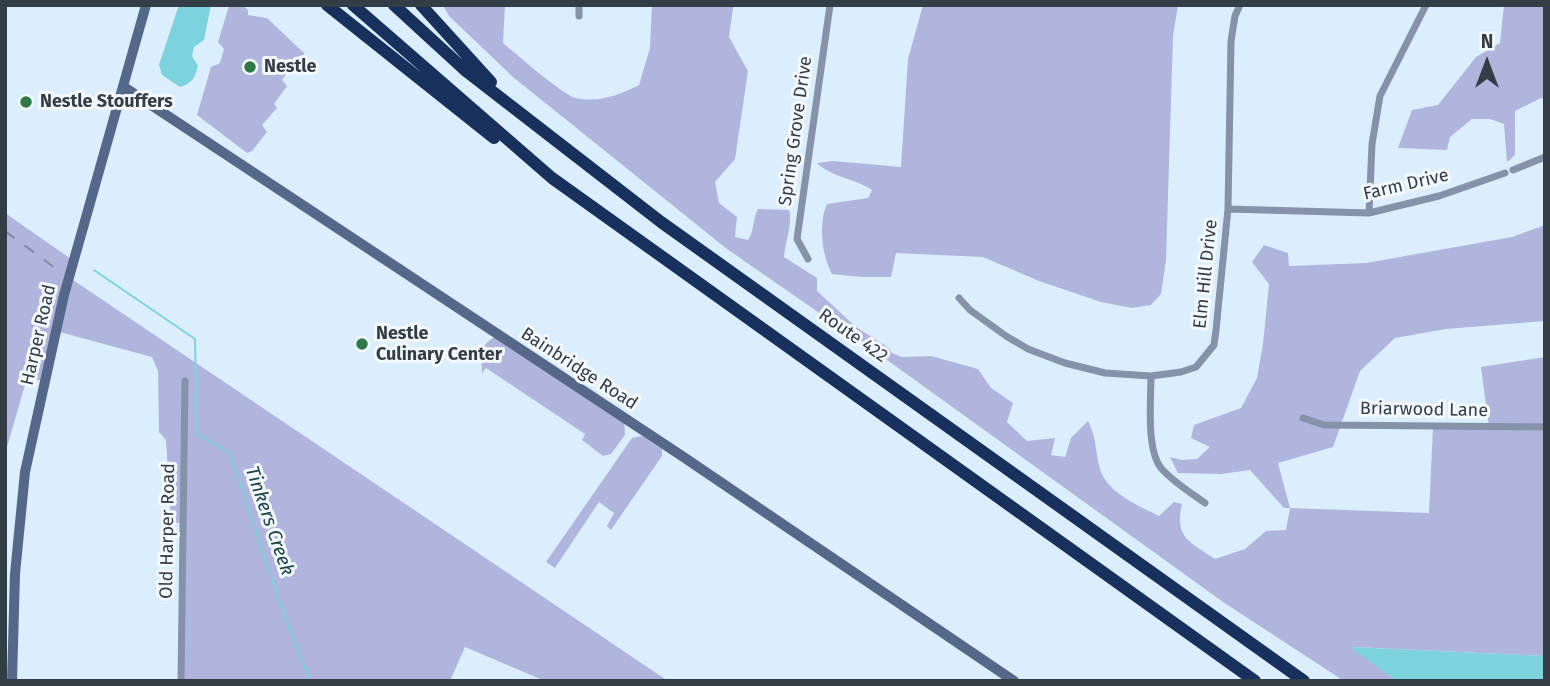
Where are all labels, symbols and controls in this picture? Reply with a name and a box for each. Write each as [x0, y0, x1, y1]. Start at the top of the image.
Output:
north arrow [1452, 28, 1522, 98]
text: N [1481, 30, 1493, 53]
street label: Spring Grove Drive [775, 55, 817, 207]
place label: Nestle [264, 56, 317, 78]
marker: Nestle [242, 59, 258, 75]
place label: Nestle Stouffers [40, 91, 173, 113]
marker: Nestle Stouffers [18, 94, 34, 110]
street label: Farm Drive [1361, 165, 1451, 205]
street label: Elm Hill Drive [1190, 218, 1222, 330]
street label: Harper Road [17, 283, 61, 387]
street label: Route 422 [814, 304, 892, 368]
place label: Nestle Culinary Center [376, 323, 502, 366]
street label: Bainbridge Road [517, 323, 641, 415]
marker: Nestle Culinary Center [354, 336, 370, 352]
street label: Briarwood Lane [1360, 398, 1488, 422]
street label: Old Harper Road [156, 463, 180, 599]
water label: Tinkers Creek [240, 464, 298, 578]

